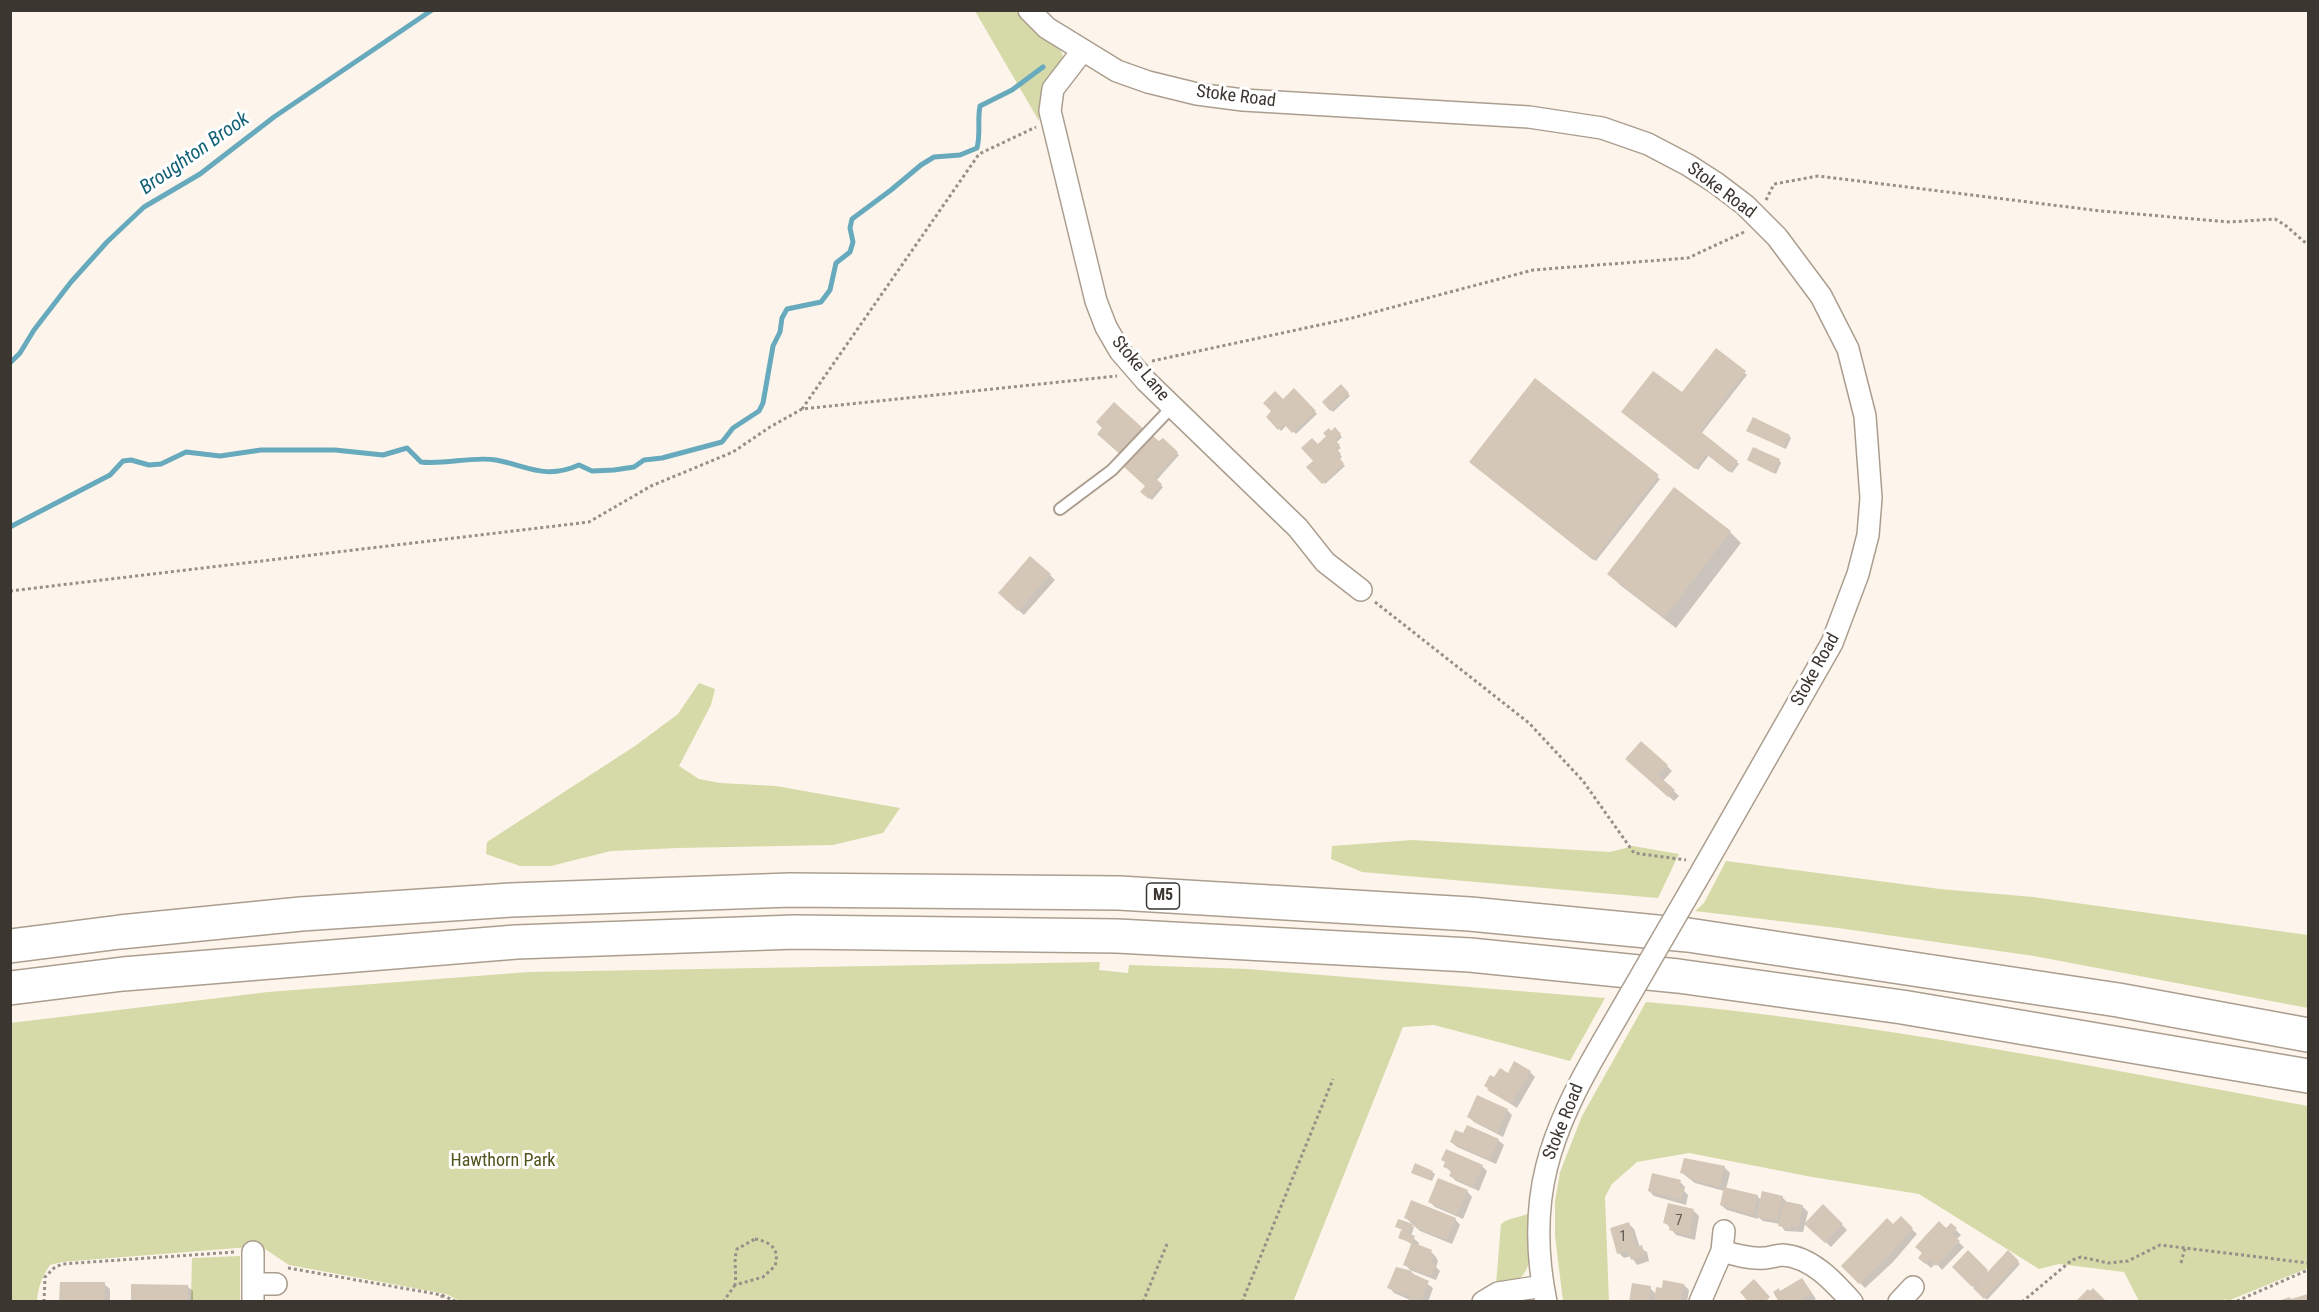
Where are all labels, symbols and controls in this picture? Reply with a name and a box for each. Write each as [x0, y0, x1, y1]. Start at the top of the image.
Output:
street label: Stoke Road [1195, 81, 1277, 113]
water label: Broughton Brook [136, 107, 254, 201]
street label: Stoke Road [1682, 158, 1760, 224]
street label: Stoke Lane [1107, 332, 1173, 406]
street label: Stoke Road [1787, 630, 1845, 710]
road number: M5 [1146, 883, 1180, 909]
street label: Stoke Road [1539, 1081, 1589, 1163]
park label: Hawthorn Park [451, 1150, 555, 1172]
house number: 7 [1675, 1212, 1683, 1230]
house number: 1 [1619, 1228, 1627, 1246]

